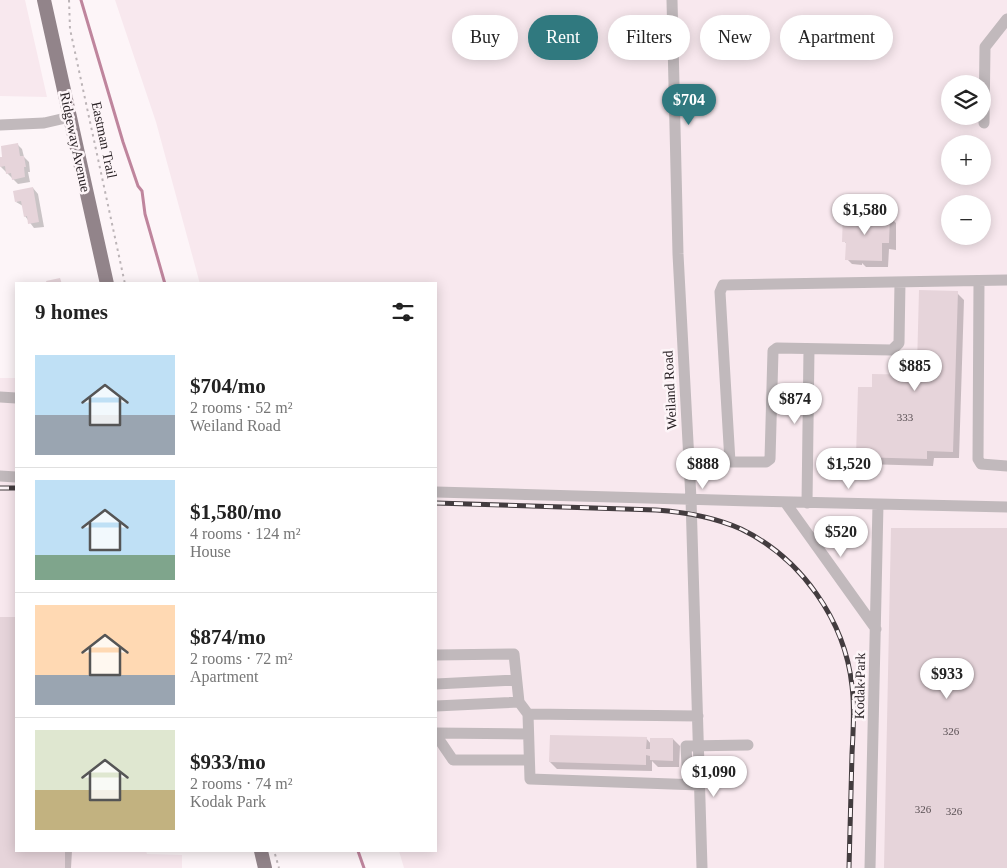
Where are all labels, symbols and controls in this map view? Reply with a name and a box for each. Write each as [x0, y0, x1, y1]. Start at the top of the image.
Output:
chip: Buy [452, 15, 518, 60]
chip: Rent [528, 15, 598, 60]
chip: Filters [608, 15, 690, 60]
chip: New [700, 15, 770, 60]
chip: Apartment [780, 15, 893, 60]
map controls [941, 75, 991, 245]
button: layers [941, 75, 991, 125]
pin: $704 [659, 84, 719, 126]
street label: Ridgeway Avenue [57, 91, 93, 193]
text: $704 [673, 91, 705, 108]
street label: Eastman Trail [89, 100, 119, 180]
button: + [941, 135, 991, 185]
pin: $1,580 [824, 194, 906, 236]
button: − [941, 195, 991, 245]
text: $1,580 [843, 201, 887, 218]
icon: filters [389, 298, 417, 326]
text: 9 homes [35, 300, 108, 324]
street label: Weiland Road [660, 350, 680, 430]
pin: $885 [885, 350, 945, 392]
text: $885 [899, 357, 931, 374]
text: $704/mo [190, 374, 266, 398]
icon: home [75, 375, 135, 435]
pin: $874 [765, 382, 825, 425]
text: $874 [779, 390, 811, 407]
text: 2 rooms · 52 m² [190, 399, 293, 416]
house number: 333 [897, 411, 914, 423]
text: Weiland Road [190, 417, 281, 434]
pin: $888 [673, 448, 733, 490]
pin: $1,520 [808, 448, 890, 490]
text: $888 [687, 455, 719, 472]
text: $1,520 [827, 455, 871, 472]
icon: home [75, 500, 135, 560]
text: $1,580/mo [190, 500, 282, 524]
pin: $520 [811, 516, 871, 558]
text: $520 [825, 523, 857, 540]
text: 4 rooms · 124 m² [190, 525, 301, 542]
text: House [190, 543, 231, 560]
icon: home [75, 625, 135, 685]
text: $874/mo [190, 625, 266, 649]
text: 2 rooms · 72 m² [190, 650, 293, 667]
street label: Kodak Park [852, 653, 868, 719]
pin: $933 [917, 658, 977, 700]
text: $933 [931, 665, 963, 682]
text: Apartment [190, 668, 258, 685]
house number: 326 [943, 725, 960, 737]
icon: home [75, 750, 135, 810]
text: $933/mo [190, 750, 266, 774]
pin: $1,090 [673, 756, 755, 798]
text: $1,090 [692, 763, 736, 780]
text: 2 rooms · 74 m² [190, 775, 293, 792]
text: Kodak Park [190, 793, 266, 810]
house number: 326 [915, 803, 932, 815]
house number: 326 [946, 805, 963, 817]

